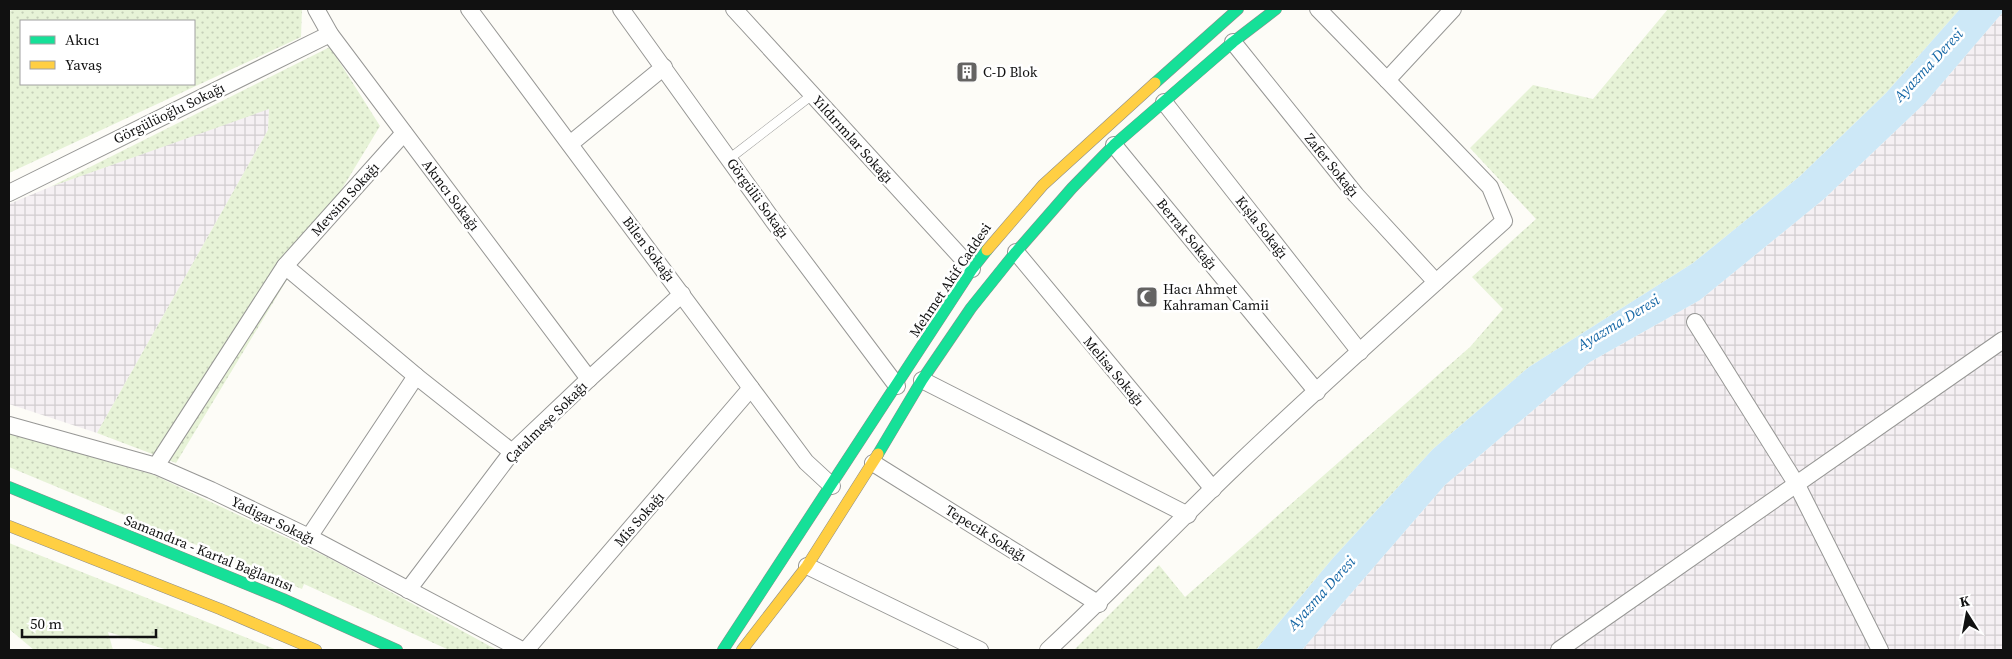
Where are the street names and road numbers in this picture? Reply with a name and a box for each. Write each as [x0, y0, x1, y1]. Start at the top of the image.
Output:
street label: Görgülüoğlu Sokağı [110, 77, 228, 149]
street label: Yıldırımlar Sokağı [808, 91, 898, 187]
street label: Zafer Sokağı [1300, 129, 1364, 201]
street label: Görgülü Sokağı [722, 154, 794, 242]
street label: Akıncı Sokağı [418, 155, 484, 235]
street label: Mevsim Sokağı [306, 158, 384, 240]
street label: Kışla Sokağı [1231, 191, 1293, 263]
street label: Berrak Sokağı [1152, 194, 1222, 274]
street label: Bilen Sokağı [618, 212, 680, 286]
street label: Mehmet Akif Caddesi [904, 219, 996, 341]
street label: Melisa Sokağı [1079, 332, 1149, 410]
street label: Çatalmeşe Sokağı [500, 376, 592, 468]
street label: Mis Sokağı [610, 487, 668, 551]
street label: Yadigar Sokağı [228, 491, 318, 549]
street label: Tepecik Sokağı [941, 500, 1031, 566]
street label: Samandıra - Kartal Bağlantısı [121, 510, 297, 596]

